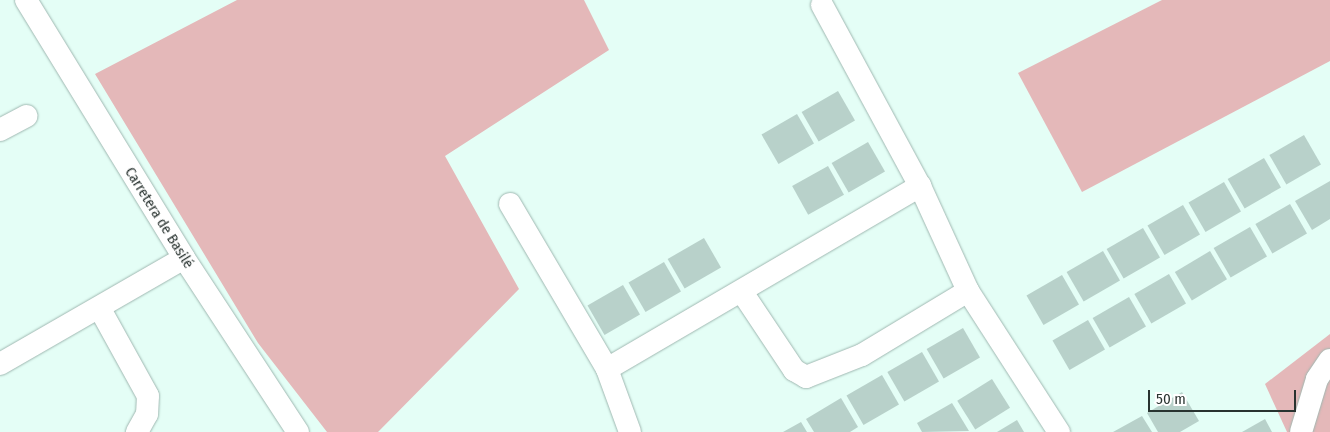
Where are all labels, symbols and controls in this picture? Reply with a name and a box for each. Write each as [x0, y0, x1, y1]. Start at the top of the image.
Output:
street label: Carretera de Basilé [121, 164, 197, 272]
scale bar [1150, 380, 1298, 412]
text: 50 m [1156, 390, 1186, 408]

